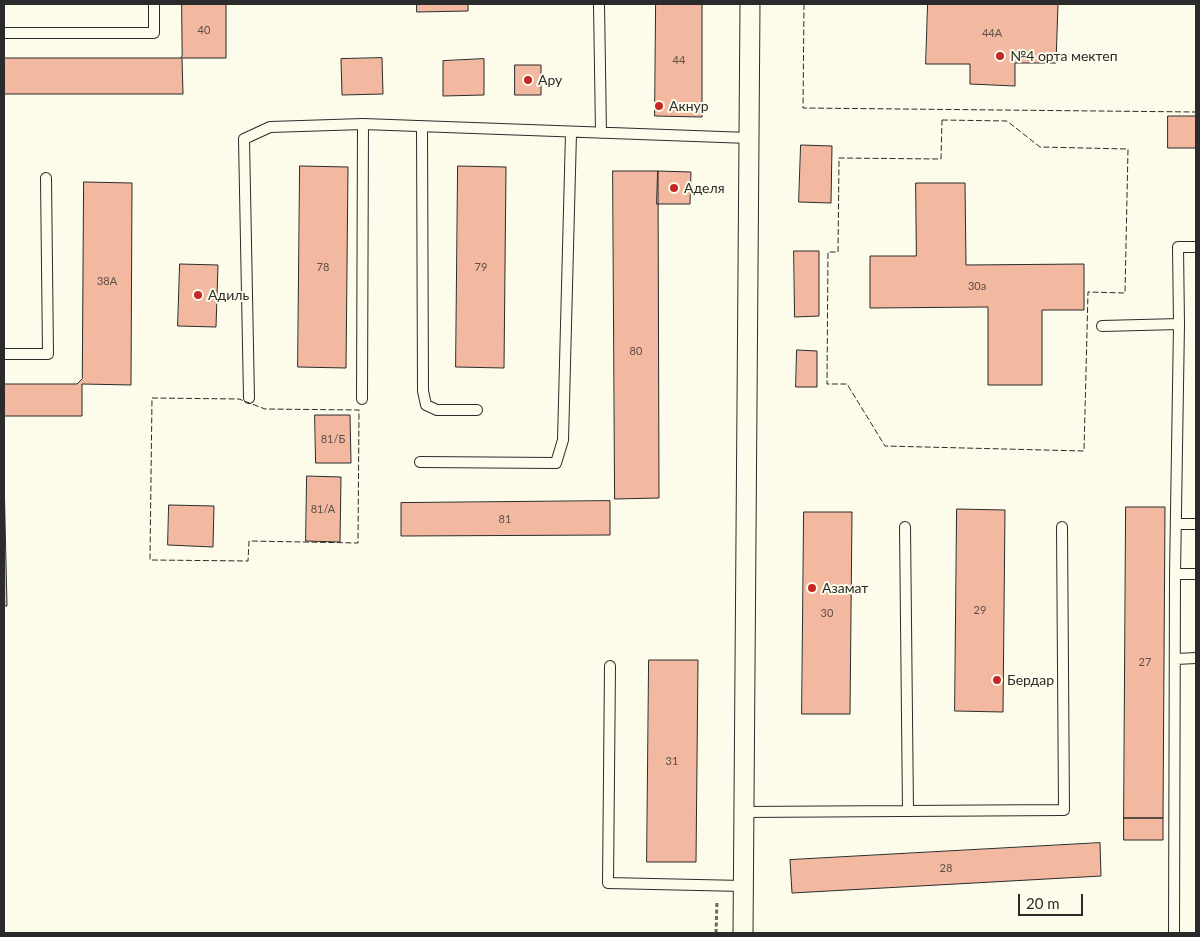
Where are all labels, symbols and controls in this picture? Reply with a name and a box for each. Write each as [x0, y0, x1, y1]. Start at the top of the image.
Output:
house number: 40 [198, 23, 210, 37]
house number: 44А [982, 26, 1002, 40]
place label: №4 орта мектеп [1010, 48, 1118, 64]
marker: №4 орта мектеп [994, 50, 1006, 62]
house number: 44 [673, 53, 685, 67]
place label: Ару [538, 72, 562, 88]
marker: Ару [522, 74, 534, 86]
place label: Акнур [669, 98, 709, 114]
marker: Акнур [653, 100, 665, 112]
place label: Аделя [684, 180, 725, 196]
marker: Аделя [668, 182, 680, 194]
house number: 78 [317, 260, 329, 274]
house number: 79 [475, 260, 487, 274]
house number: 38А [97, 274, 117, 288]
house number: 30а [968, 279, 986, 293]
place label: Адиль [208, 287, 249, 303]
marker: Адиль [192, 289, 204, 301]
house number: 80 [630, 344, 642, 358]
house number: 81/Б [321, 432, 345, 446]
house number: 81/А [311, 502, 335, 516]
house number: 81 [499, 512, 511, 526]
place label: Азамат [822, 580, 868, 596]
marker: Азамат [806, 582, 818, 594]
house number: 29 [974, 603, 986, 617]
house number: 30 [821, 606, 833, 620]
house number: 27 [1139, 655, 1151, 669]
place label: Бердар [1007, 672, 1054, 688]
marker: Бердар [991, 674, 1003, 686]
house number: 31 [666, 754, 678, 768]
house number: 28 [940, 861, 952, 875]
scale bar [1020, 884, 1085, 916]
text: 20 m [1026, 894, 1060, 912]

